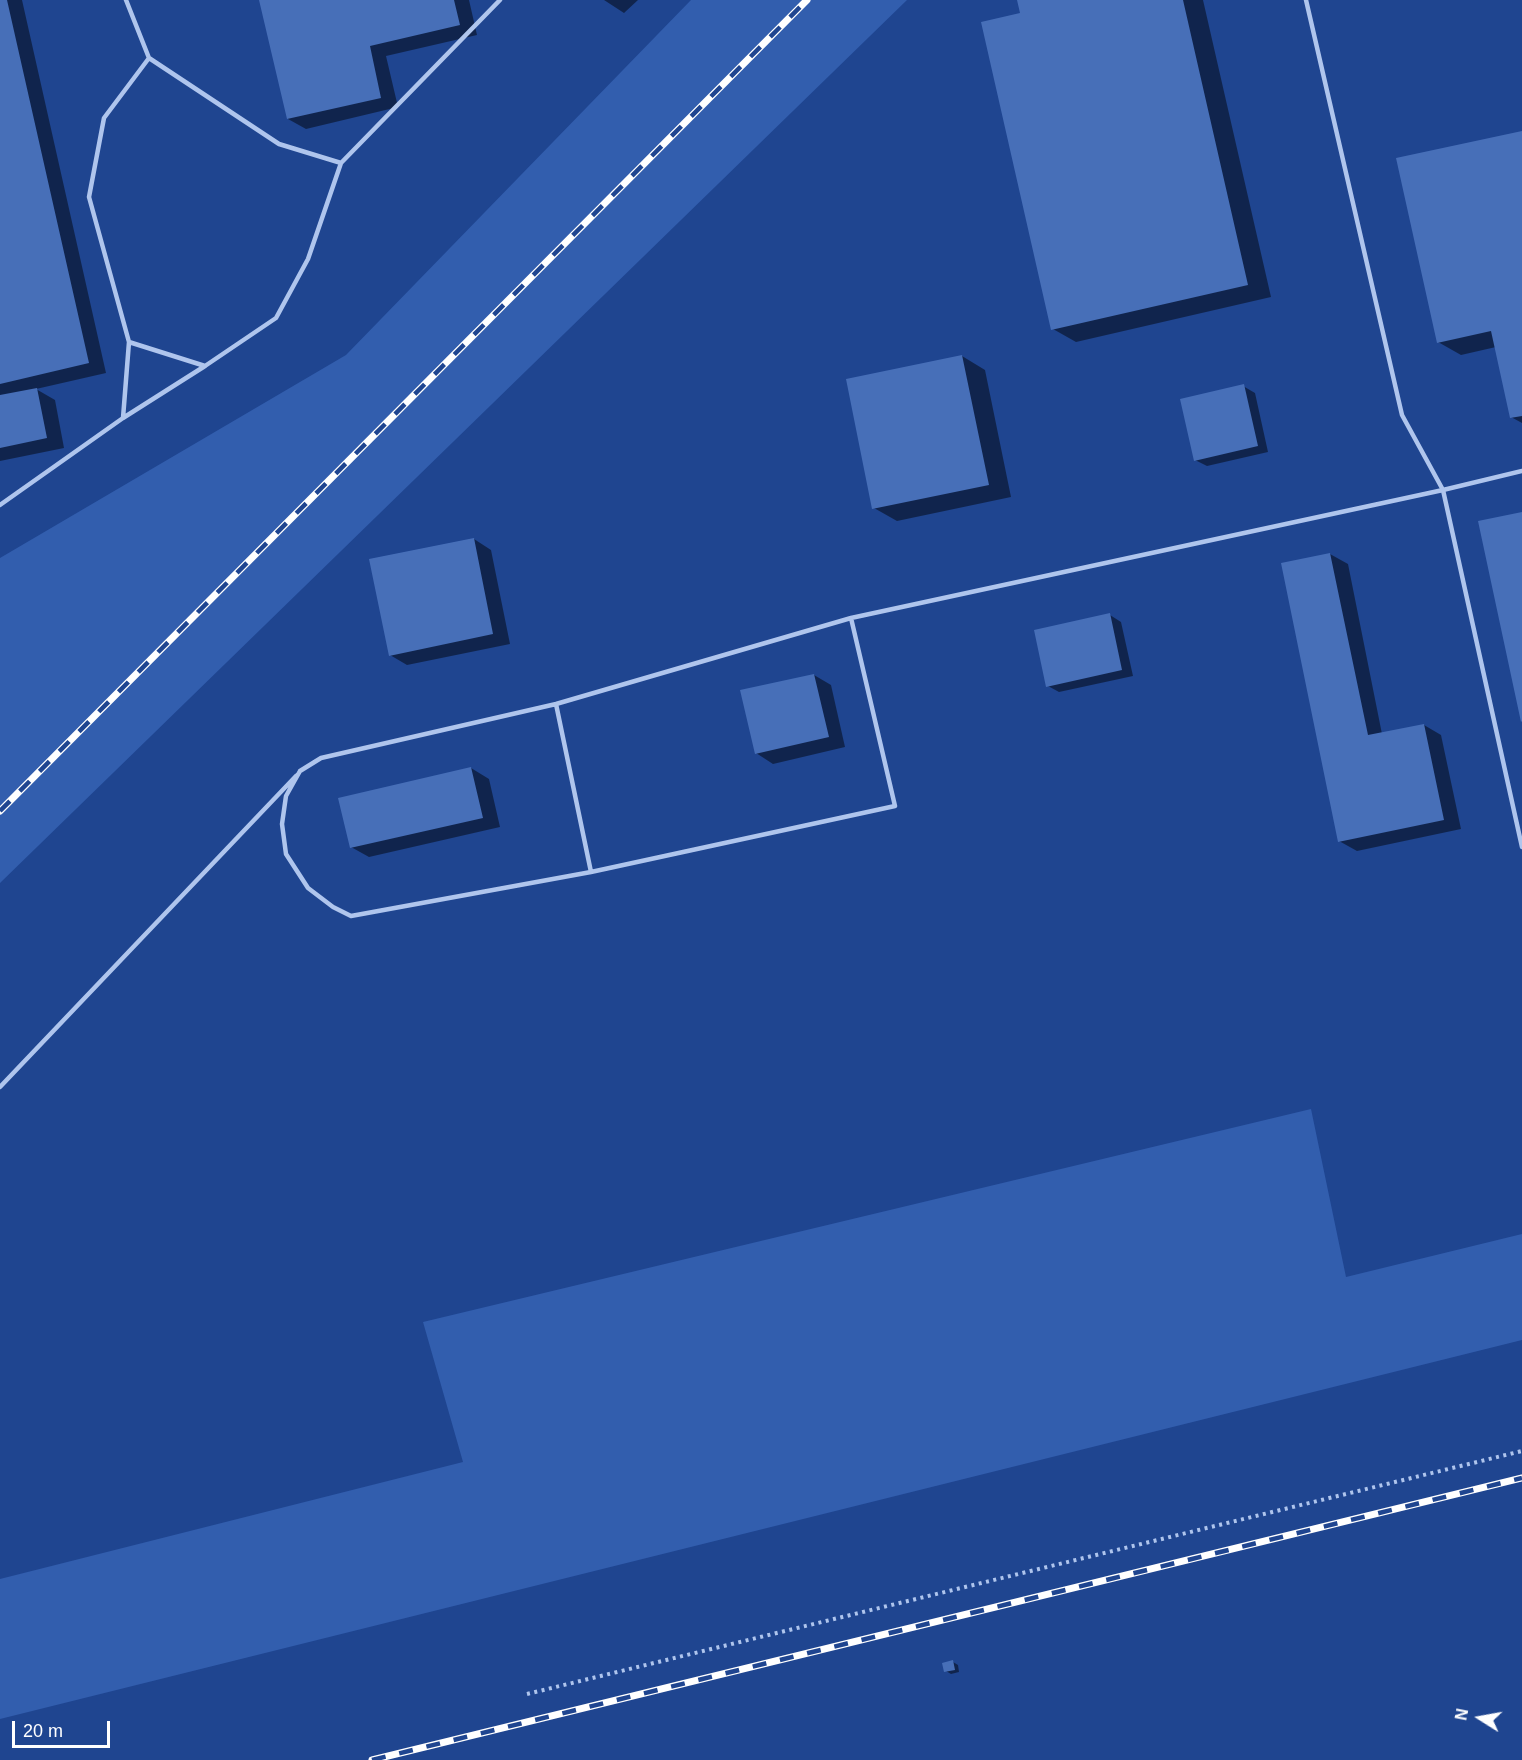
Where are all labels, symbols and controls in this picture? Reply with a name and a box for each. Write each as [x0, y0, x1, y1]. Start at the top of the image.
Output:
north arrow [1450, 1688, 1510, 1748]
text: N [1452, 1707, 1471, 1722]
scale bar [15, 1709, 112, 1747]
text: 20 m [23, 1721, 63, 1741]

